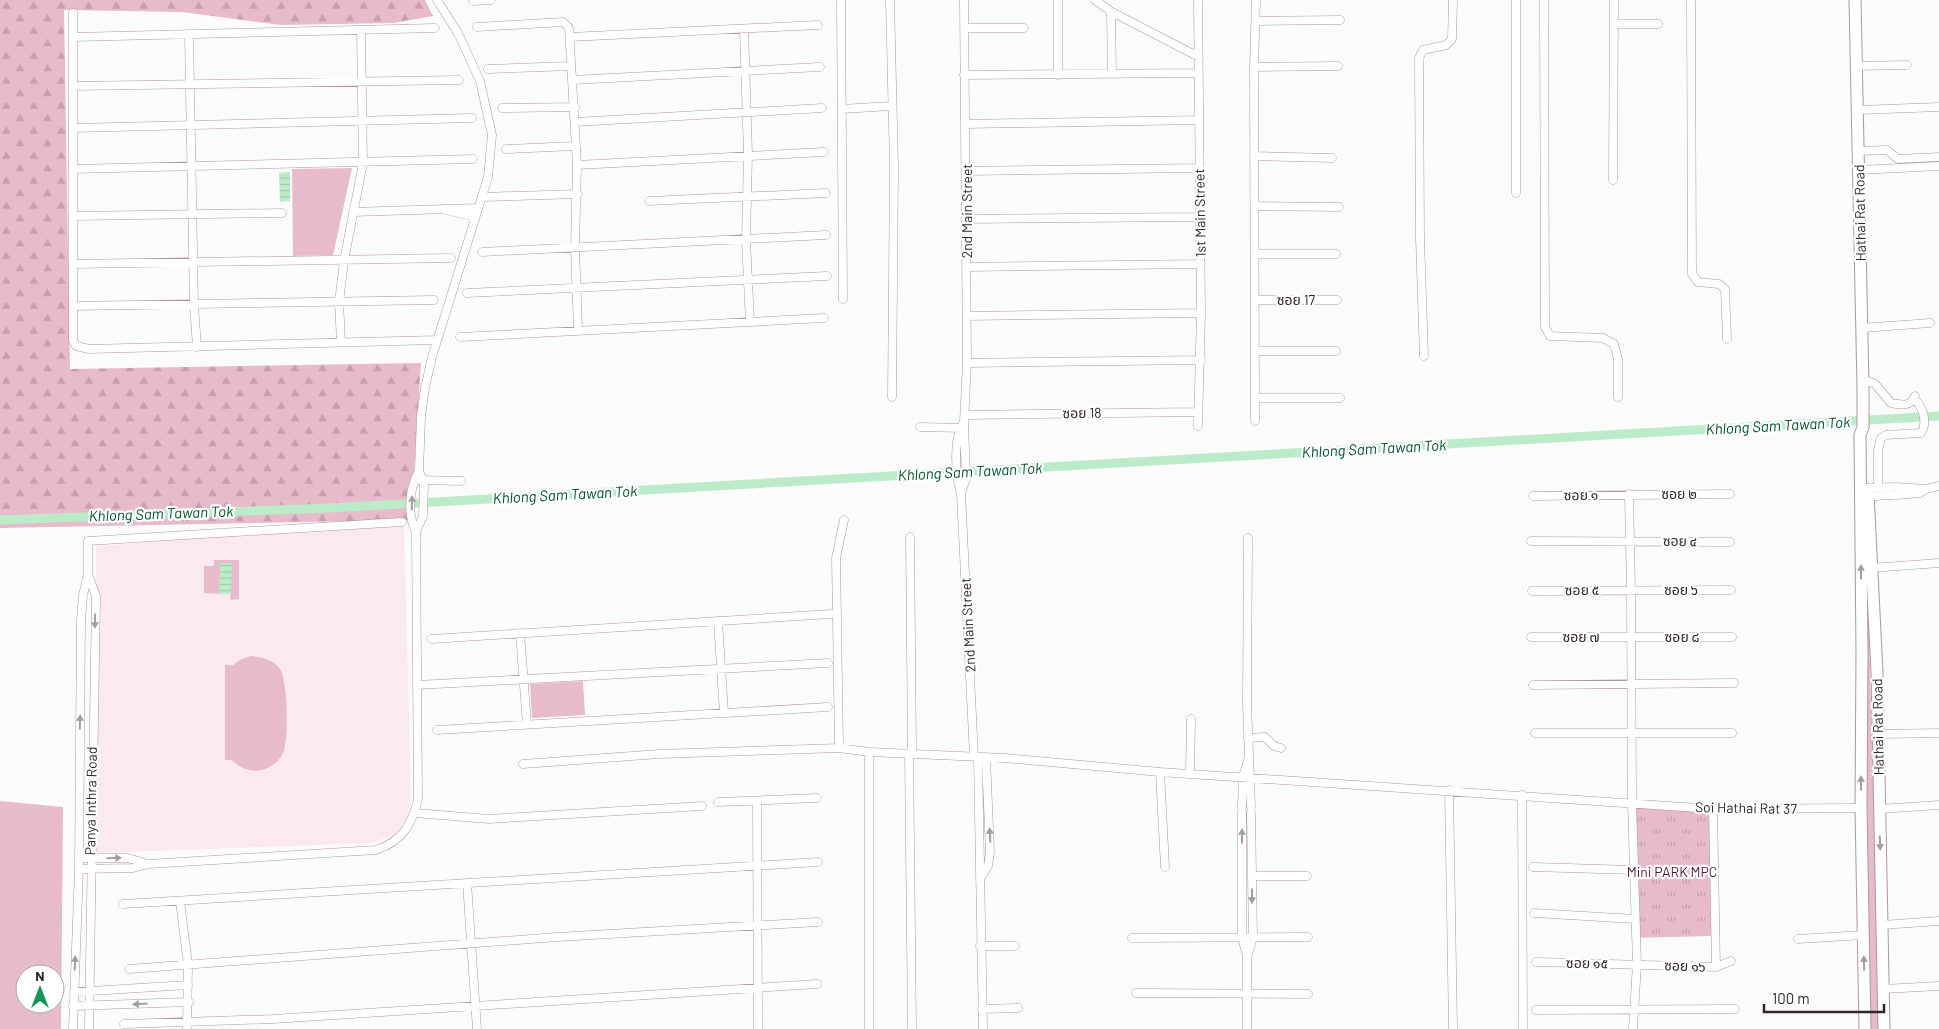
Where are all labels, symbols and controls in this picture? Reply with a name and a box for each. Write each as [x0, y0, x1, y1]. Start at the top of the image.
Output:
street label: 2nd Main Street [958, 164, 975, 258]
street label: Hathai Rat Road [1850, 164, 1869, 262]
street label: 1st Main Street [1190, 168, 1209, 258]
street label: ซอย 17 [1277, 291, 1316, 308]
street label: ซอย 18 [1062, 404, 1102, 421]
water label: Khlong Sam Tawan Tok [1705, 412, 1851, 438]
water label: Khlong Sam Tawan Tok [1301, 435, 1447, 461]
water label: Khlong Sam Tawan Tok [897, 458, 1043, 484]
water label: Khlong Sam Tawan Tok [492, 481, 638, 507]
street label: ซอย ๒ [1661, 485, 1697, 502]
street label: ซอย ๑ [1564, 486, 1598, 503]
one-way arrow [408, 495, 416, 511]
water label: Khlong Sam Tawan Tok [88, 501, 234, 525]
street label: ซอย ๔ [1663, 532, 1697, 549]
one-way arrow [1857, 564, 1865, 580]
street label: 2nd Main Street [957, 577, 978, 673]
street label: ซอย ๕ [1565, 581, 1599, 598]
street label: ซอย ๖ [1664, 581, 1698, 598]
one-way arrow [91, 613, 99, 629]
street label: ซอย ๗ [1562, 628, 1600, 645]
street label: ซอย ๘ [1665, 628, 1700, 645]
street label: Hathai Rat Road [1868, 678, 1887, 776]
one-way arrow [76, 714, 84, 730]
street label: Panya Inthra Road [81, 746, 100, 856]
one-way arrow [1857, 775, 1865, 791]
street label: Soi Hathai Rat 37 [1695, 798, 1798, 817]
one-way arrow [985, 827, 993, 843]
one-way arrow [1238, 828, 1246, 844]
one-way arrow [1876, 835, 1884, 851]
one-way arrow [106, 854, 122, 862]
park label: Mini PARK MPC [1627, 863, 1717, 880]
one-way arrow [1249, 889, 1257, 905]
street label: ซอย ๑๕ [1566, 954, 1608, 971]
one-way arrow [71, 955, 79, 971]
one-way arrow [1860, 955, 1868, 971]
street label: ซอย ๑๖ [1664, 956, 1706, 975]
north arrow [15, 964, 65, 1014]
text: N [35, 967, 45, 984]
scale bar [1764, 982, 1884, 1014]
text: 100 m [1772, 989, 1810, 1007]
one-way arrow [132, 1001, 148, 1009]

